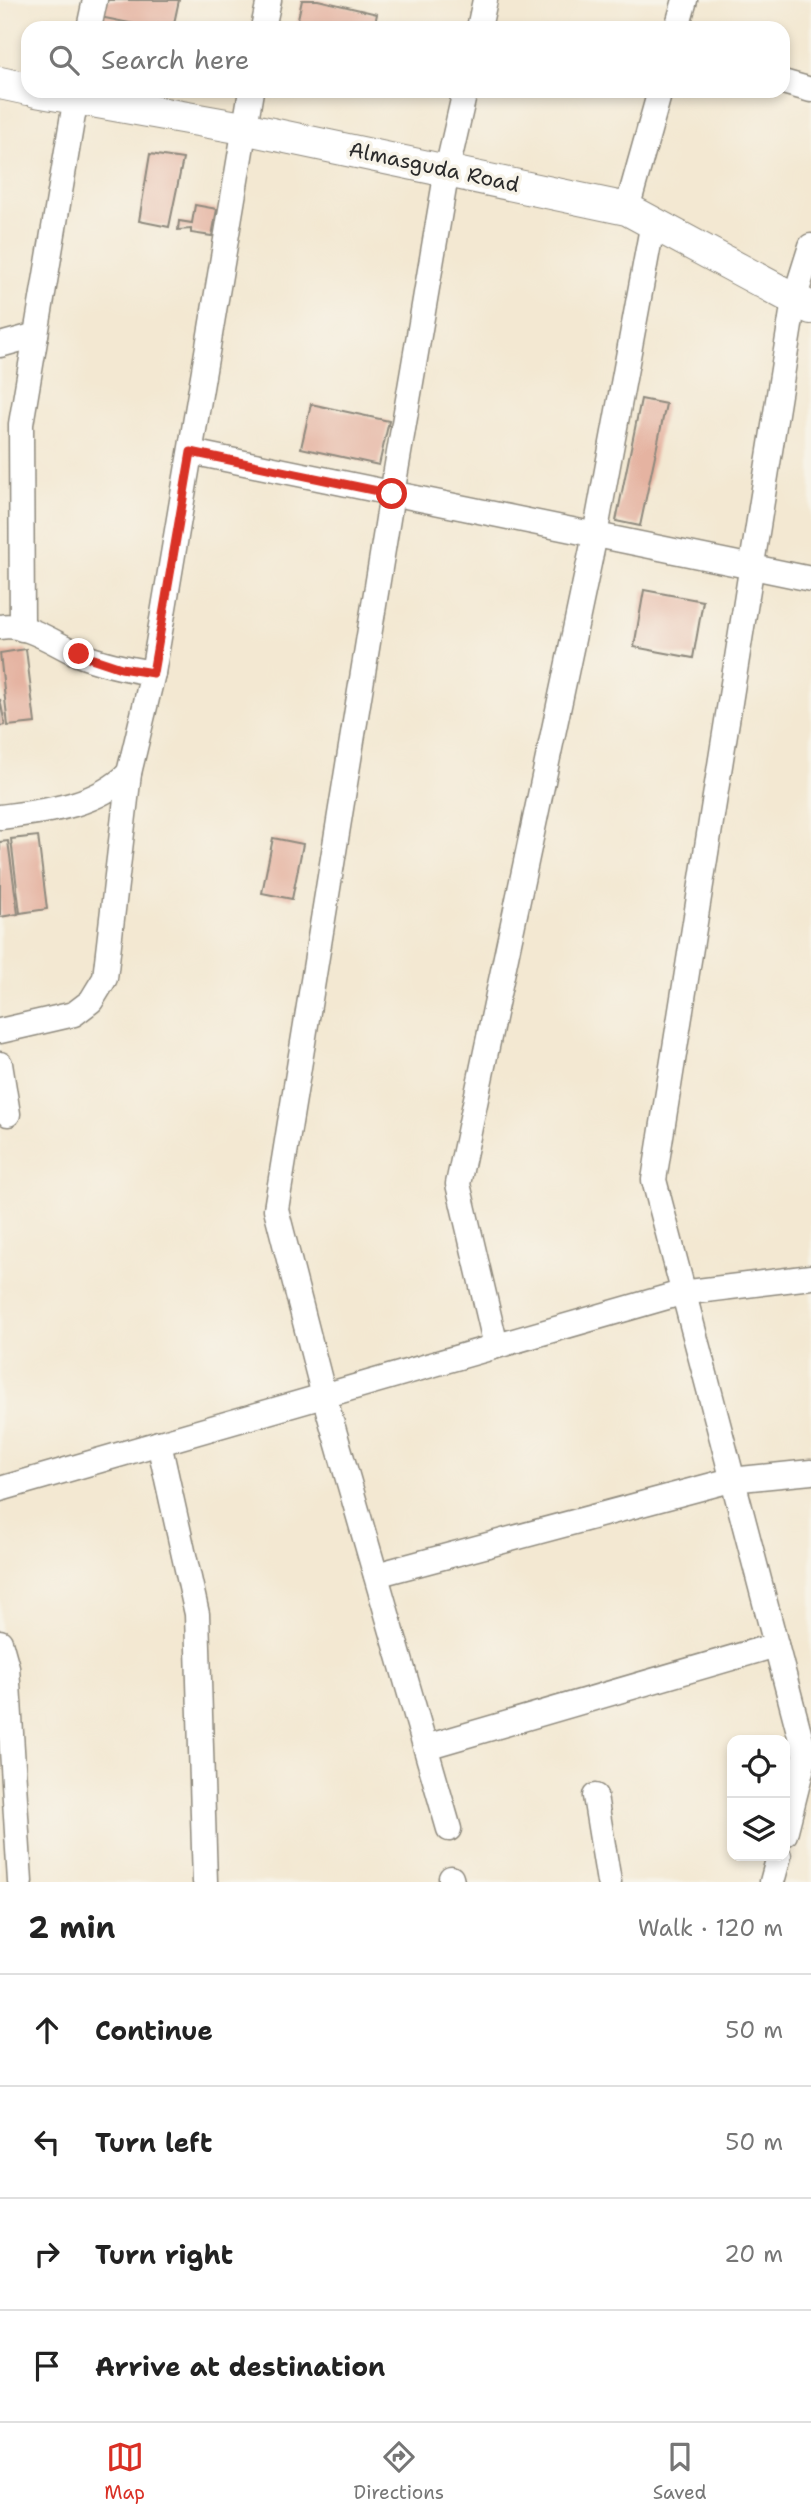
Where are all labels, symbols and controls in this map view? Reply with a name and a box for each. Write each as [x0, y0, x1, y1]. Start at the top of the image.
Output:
search box [21, 21, 790, 98]
icon: search [45, 41, 83, 79]
text: Search here [101, 42, 250, 77]
street label: Almasguda Road [346, 135, 522, 199]
route start [376, 478, 407, 509]
route end [63, 638, 94, 669]
map controls [727, 1735, 790, 1861]
button: locate [727, 1735, 790, 1798]
button: layers [727, 1798, 790, 1861]
text: 2 min [28, 1907, 115, 1948]
text: Walk · 120 m [638, 1913, 783, 1943]
icon: ahead [28, 2011, 66, 2049]
text: Continue [95, 2013, 213, 2048]
text: 50 m [725, 2015, 783, 2045]
icon: left [28, 2123, 66, 2161]
text: Turn left [95, 2125, 212, 2160]
text: 50 m [725, 2127, 783, 2157]
icon: right [28, 2235, 66, 2273]
text: Turn right [95, 2237, 233, 2272]
text: 20 m [724, 2239, 783, 2269]
icon: arrive [28, 2347, 66, 2385]
text: Arrive at destination [95, 2349, 385, 2384]
tab: Map [104, 2438, 145, 2505]
tab: Directions [354, 2438, 444, 2505]
tab: Saved [653, 2438, 707, 2505]

